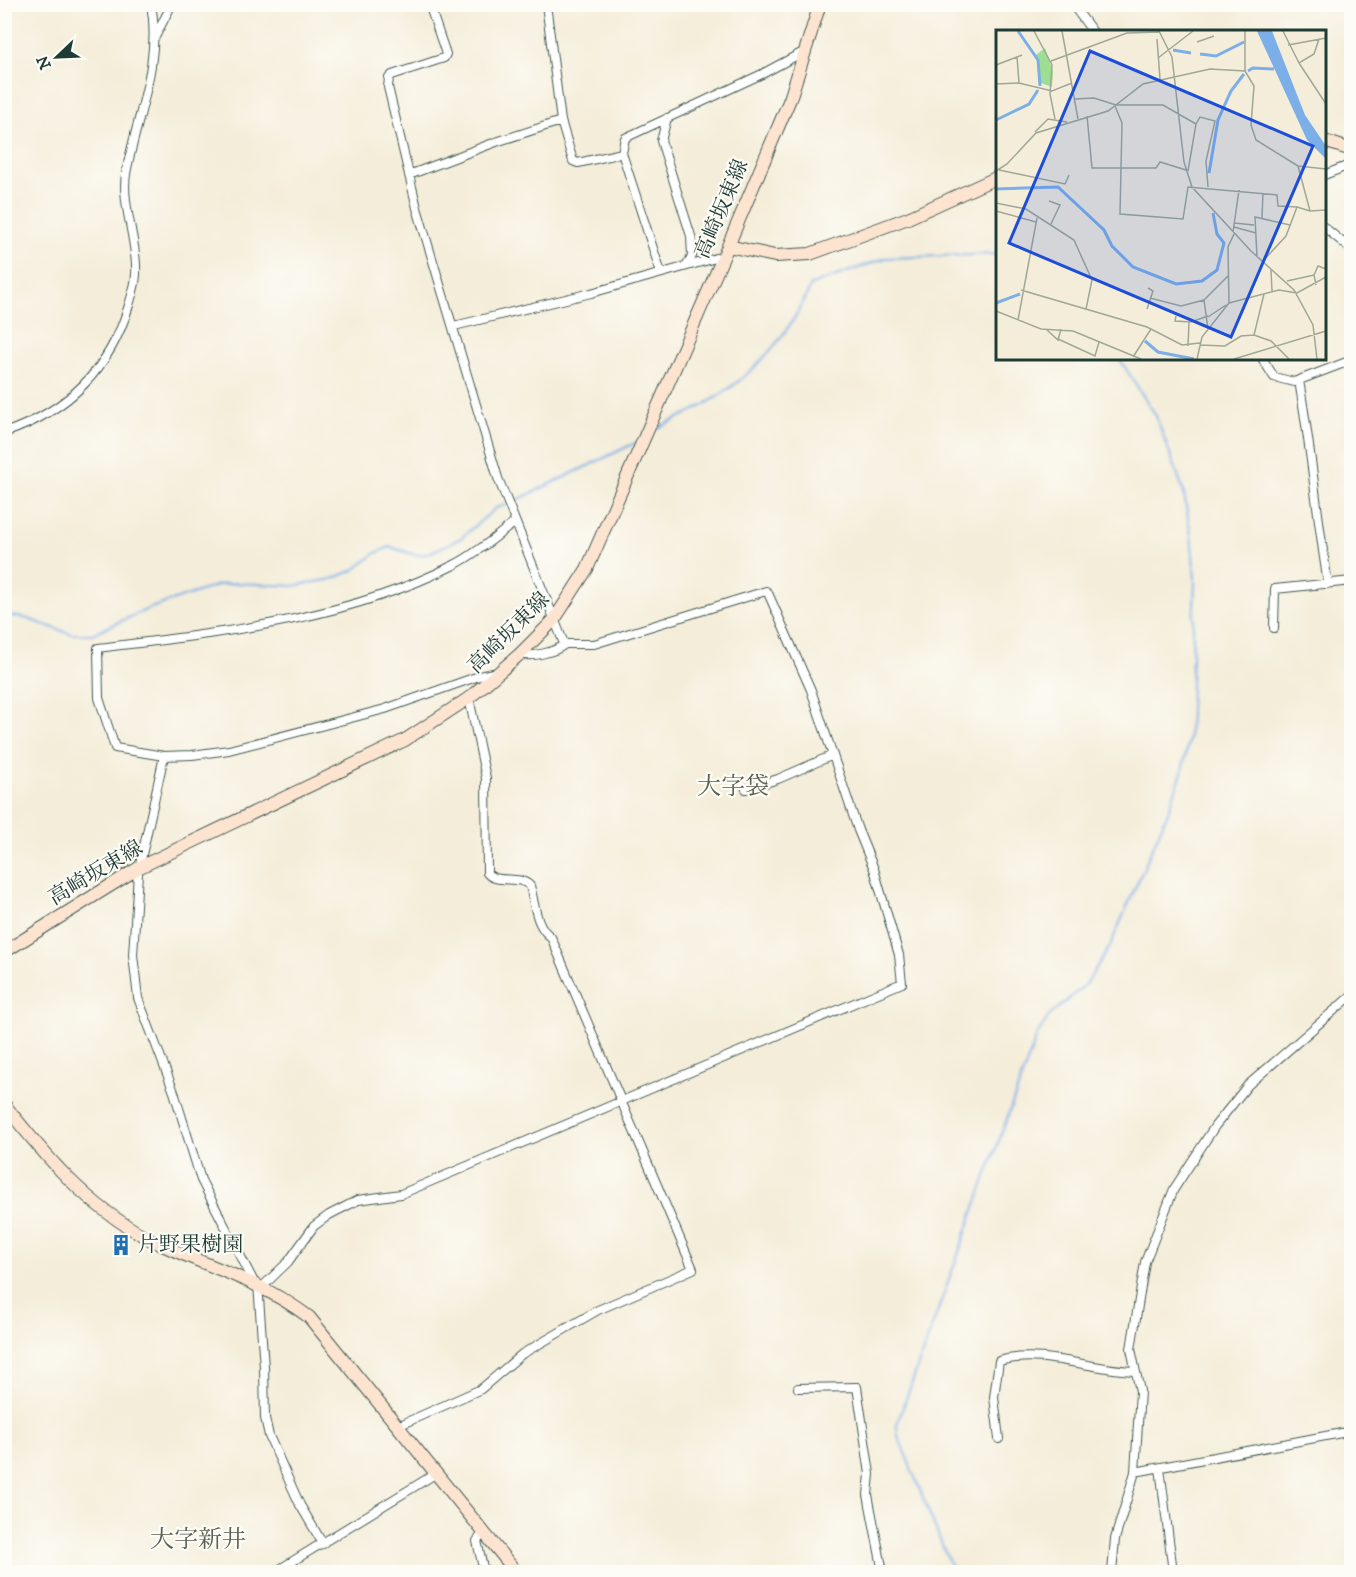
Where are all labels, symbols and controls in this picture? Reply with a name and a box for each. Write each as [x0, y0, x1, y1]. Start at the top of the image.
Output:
north arrow [27, 27, 87, 87]
inset map [996, 30, 1326, 360]
text: N [32, 53, 56, 72]
street label: 高崎坂東線 [690, 156, 754, 262]
street label: 高崎坂東線 [463, 587, 555, 679]
district label: 大字袋 [697, 772, 769, 802]
street label: 高崎坂東線 [44, 835, 148, 911]
place label: 片野果樹園 [138, 1232, 243, 1258]
building icon: 片野果樹園 [109, 1233, 133, 1257]
district label: 大字新井 [150, 1525, 246, 1555]

